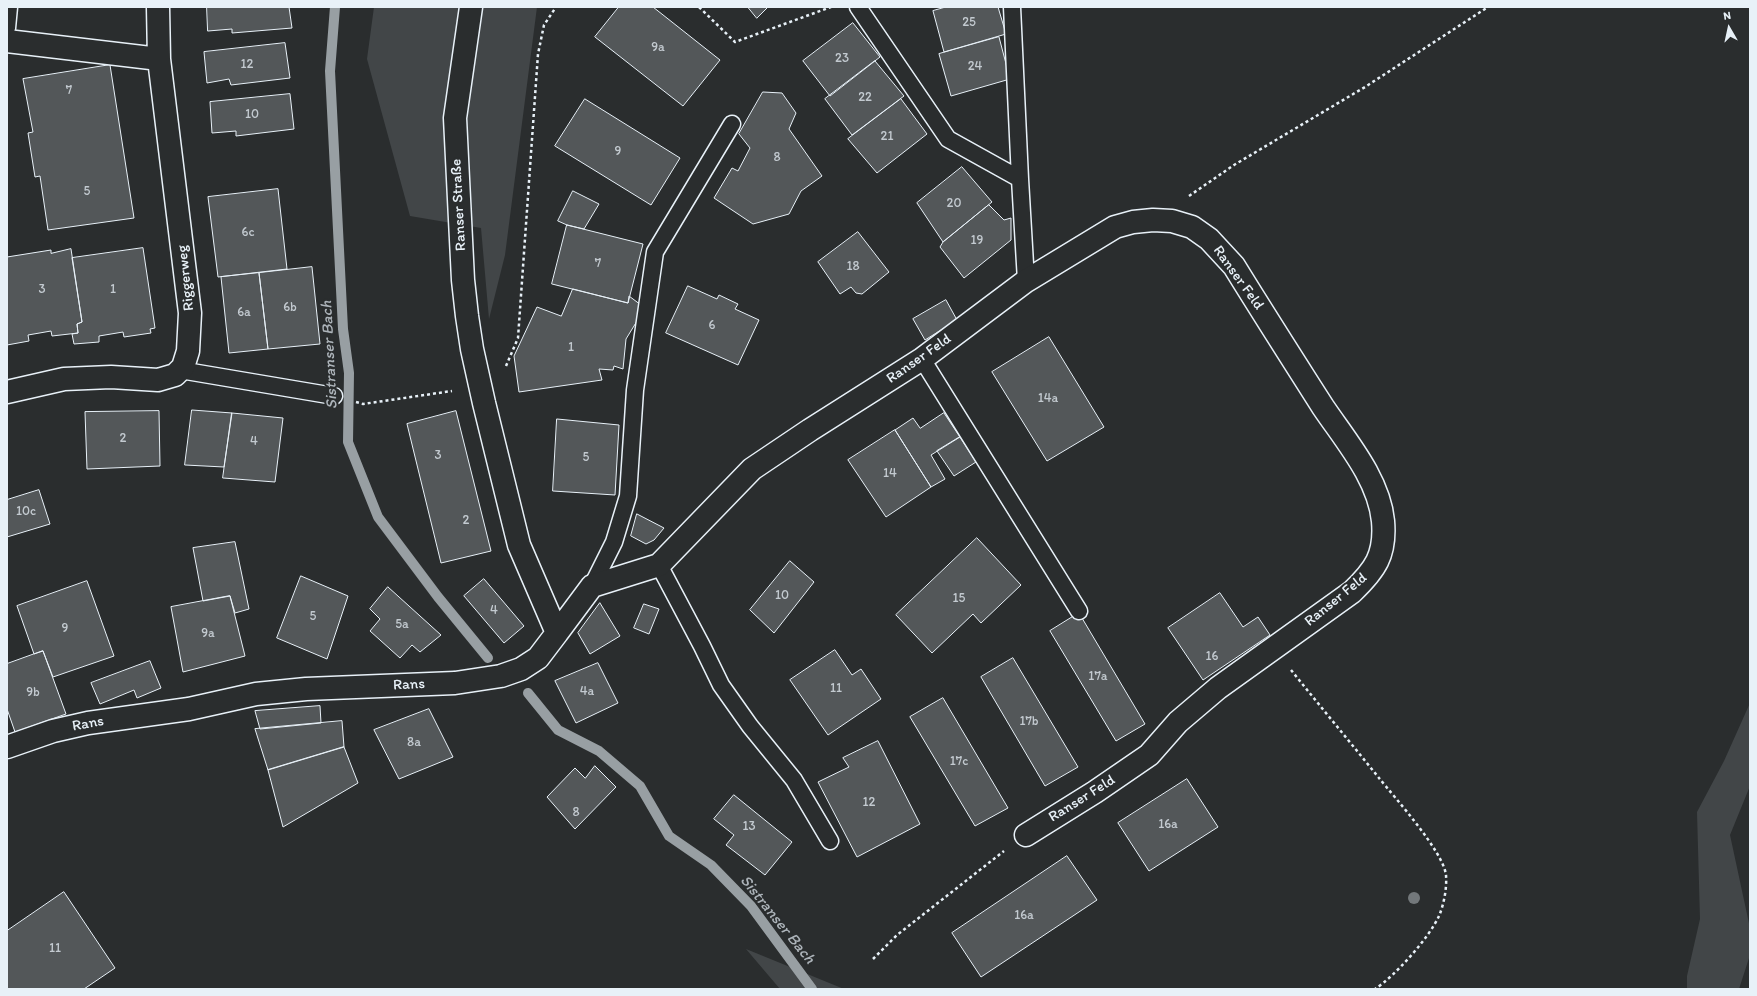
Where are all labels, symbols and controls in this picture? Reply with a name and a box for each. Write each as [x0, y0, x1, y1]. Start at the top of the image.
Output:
north arrow [1709, 8, 1749, 48]
text: N [1722, 9, 1732, 23]
house number: 25 [962, 15, 976, 31]
house number: 9a [651, 40, 665, 56]
house number: 23 [835, 51, 849, 67]
house number: 12 [241, 57, 253, 73]
house number: 24 [968, 59, 982, 75]
house number: 7 [66, 83, 72, 99]
house number: 22 [858, 90, 872, 106]
house number: 10 [245, 107, 259, 123]
house number: 21 [881, 129, 893, 145]
house number: 9 [615, 144, 621, 160]
house number: 8 [773, 150, 781, 166]
street label: Ranser Straße [448, 158, 470, 252]
house number: 5 [84, 184, 90, 200]
house number: 20 [947, 196, 961, 212]
house number: 6c [242, 225, 254, 241]
house number: 19 [971, 233, 983, 249]
street label: Ranser Feld [1209, 242, 1267, 314]
street label: Riggerweg [174, 244, 198, 312]
house number: 7 [595, 256, 601, 272]
house number: 18 [846, 259, 860, 275]
house number: 3 [38, 282, 46, 298]
house number: 1 [110, 282, 116, 298]
house number: 6b [283, 300, 297, 316]
water label: Sistranser Bach [318, 300, 342, 410]
house number: 6a [237, 305, 251, 321]
house number: 6 [709, 318, 715, 334]
street label: Ranser Feld [883, 330, 955, 388]
house number: 1 [568, 340, 574, 356]
house number: 14a [1038, 391, 1058, 407]
house number: 2 [120, 431, 126, 447]
house number: 4 [250, 434, 258, 450]
house number: 3 [434, 448, 442, 464]
house number: 5 [583, 450, 589, 466]
house number: 14 [883, 466, 897, 482]
house number: 10c [16, 504, 36, 520]
house number: 2 [463, 513, 469, 529]
street label: Ranser Feld [1301, 569, 1371, 631]
house number: 10 [775, 588, 789, 604]
house number: 15 [953, 591, 965, 607]
house number: 4 [490, 603, 498, 619]
house number: 5 [310, 609, 316, 625]
house number: 5a [395, 617, 409, 633]
house number: 9 [62, 621, 68, 637]
house number: 9a [201, 626, 215, 642]
house number: 16 [1206, 649, 1218, 665]
house number: 17a [1088, 669, 1108, 685]
street label: Rans [393, 675, 425, 695]
house number: 11 [830, 681, 842, 697]
house number: 4a [580, 684, 594, 700]
house number: 9b [26, 685, 40, 701]
street label: Rans [71, 712, 105, 736]
house number: 17b [1019, 714, 1039, 730]
house number: 8a [407, 735, 421, 751]
house number: 17c [950, 754, 968, 770]
street label: Ranser Feld [1045, 771, 1119, 827]
house number: 12 [863, 795, 875, 811]
house number: 8 [572, 805, 580, 821]
house number: 16a [1158, 817, 1178, 833]
house number: 13 [742, 819, 756, 835]
water label: Sistranser Bach [735, 872, 819, 968]
house number: 16a [1014, 908, 1034, 924]
house number: 11 [49, 941, 61, 957]

